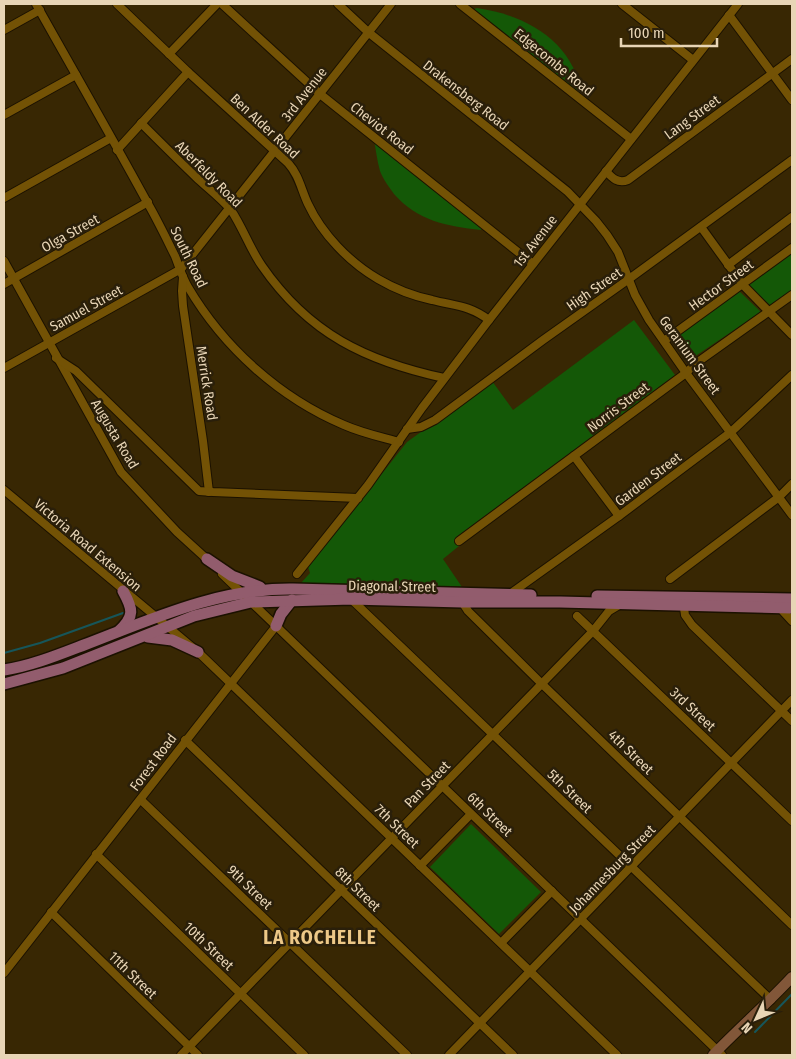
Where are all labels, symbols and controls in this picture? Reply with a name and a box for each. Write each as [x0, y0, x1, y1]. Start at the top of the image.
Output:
scale bar [621, 15, 717, 47]
text: 100 m [628, 24, 665, 42]
street label: Edgecombe Road [510, 25, 597, 100]
street label: Drakensberg Road [419, 57, 512, 134]
street label: 3rd Avenue [278, 64, 331, 125]
street label: Ben Alder Road [227, 90, 303, 163]
street label: Lang Street [661, 91, 724, 143]
street label: Cheviot Road [347, 99, 417, 158]
street label: Aberfeldy Road [172, 137, 246, 211]
street label: Olga Street [38, 210, 102, 256]
street label: 1st Avenue [510, 212, 561, 271]
street label: South Road [166, 224, 211, 291]
street label: Hector Street [686, 256, 757, 315]
street label: High Street [563, 264, 626, 315]
street label: Samuel Street [47, 281, 126, 335]
street label: Geranium Street [655, 313, 724, 398]
street label: Merrick Road [192, 345, 221, 421]
street label: Norris Street [584, 378, 653, 436]
street label: Augusta Road [87, 396, 142, 472]
street label: Garden Street [612, 449, 685, 510]
street label: Victoria Road Extension [31, 496, 145, 595]
street label: Diagonal Street [348, 577, 436, 596]
street label: 3rd Street [666, 684, 719, 735]
street label: 4th Street [604, 727, 657, 778]
street label: Forest Road [126, 730, 180, 794]
street label: Pan Street [401, 757, 454, 811]
street label: 5th Street [544, 766, 596, 817]
street label: 6th Street [463, 789, 516, 840]
street label: 7th Street [371, 801, 423, 852]
street label: Johannesburg Street [566, 821, 659, 917]
street label: 9th Street [223, 862, 276, 913]
street label: 8th Street [331, 864, 384, 915]
street label: 10th Street [180, 919, 237, 974]
district label: LA ROCHELLE [263, 926, 377, 949]
street label: 11th Street [105, 948, 161, 1003]
north arrow [731, 994, 781, 1044]
text: N [738, 1019, 756, 1037]

